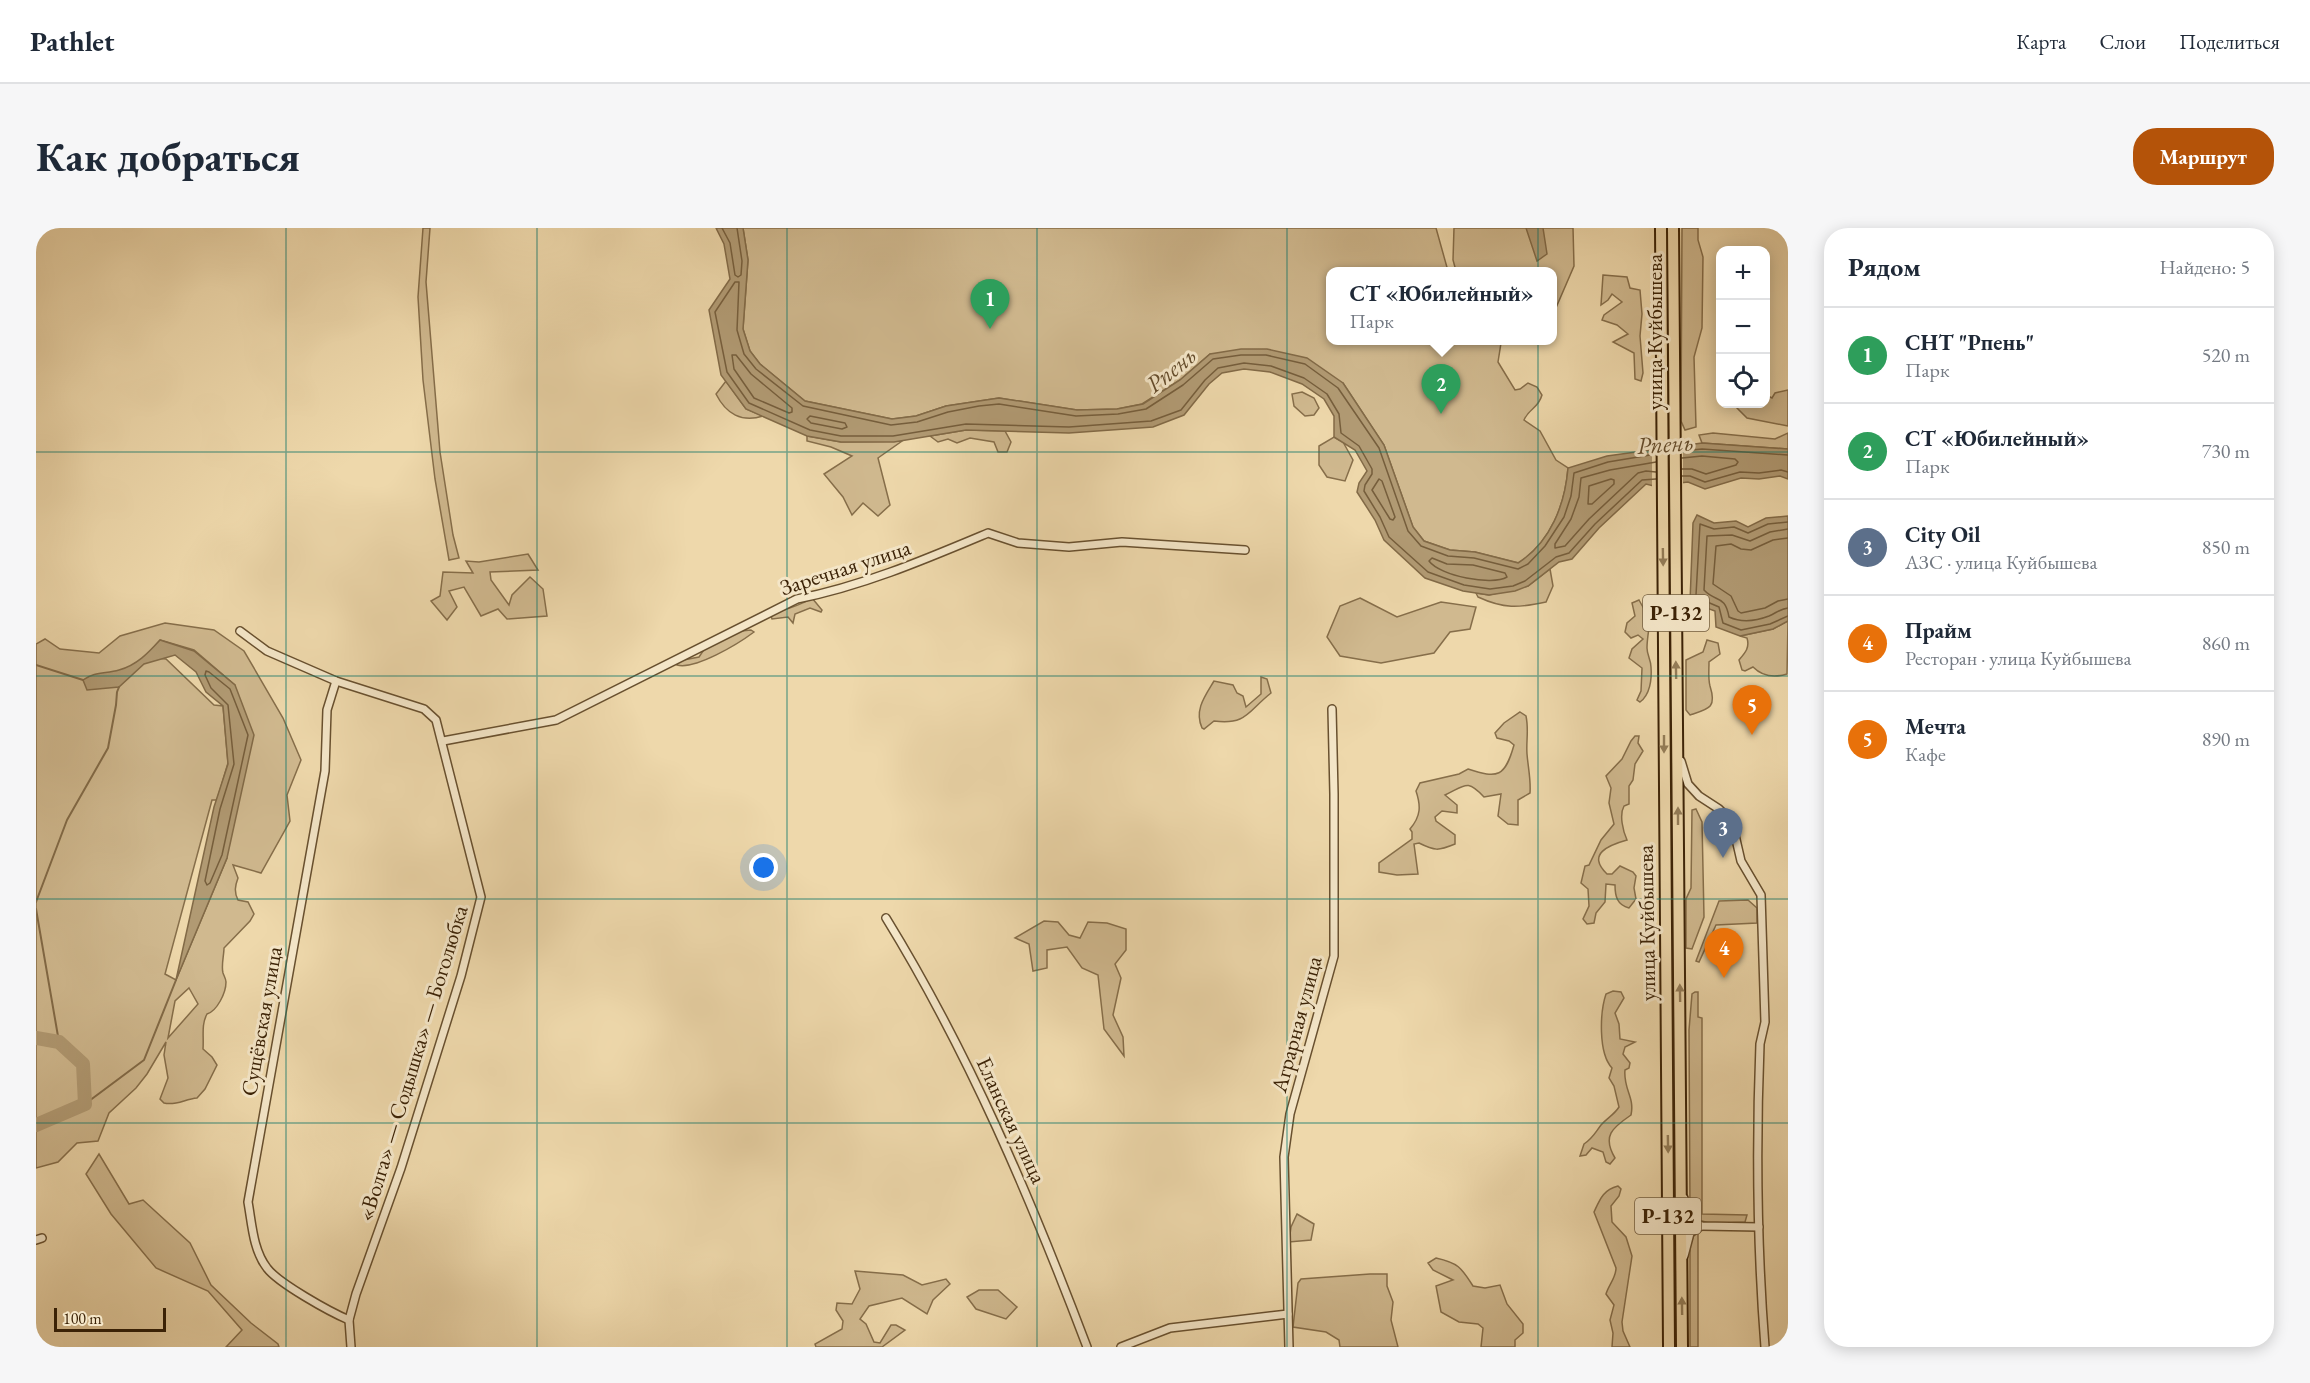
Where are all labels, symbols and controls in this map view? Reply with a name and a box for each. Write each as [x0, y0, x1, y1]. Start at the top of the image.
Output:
text: Pathlet [30, 23, 114, 59]
text: Карта [2016, 28, 2066, 55]
text: Слои [2099, 28, 2146, 55]
text: Поделиться [2179, 28, 2280, 55]
button: Маршрут [2133, 128, 2274, 185]
text: Как добраться [36, 129, 300, 184]
map controls [1716, 246, 1770, 408]
button: + [1716, 246, 1770, 300]
text: Рядом [1848, 250, 1921, 284]
street label: улица Куйбышева [1640, 254, 1669, 410]
text: Найдено: 5 [2159, 254, 2250, 280]
popup [1326, 267, 1557, 345]
pin: 1 [970, 279, 1010, 329]
text: СТ «Юбилейный» [1349, 279, 1534, 308]
button: − [1716, 300, 1770, 354]
text: Парк [1349, 308, 1394, 334]
text: СНТ "Рпень" [1905, 328, 2034, 357]
water label: Рпень [1139, 340, 1202, 400]
text: 1 [1862, 342, 1873, 368]
text: 520 m [2202, 342, 2250, 368]
button: locate [1716, 354, 1770, 408]
text: Парк [1905, 357, 1949, 383]
pin: 2 [1422, 364, 1460, 414]
text: СТ «Юбилейный» [1905, 424, 2089, 453]
water label: Рпень [1636, 426, 1694, 461]
text: 2 [1862, 438, 1873, 464]
text: 730 m [2202, 438, 2250, 464]
text: Парк [1905, 453, 1949, 479]
text: City Oil [1905, 520, 1981, 549]
street label: Заречная улица [776, 533, 914, 602]
text: 3 [1862, 534, 1873, 560]
text: 850 m [2202, 534, 2250, 560]
one-way arrow [1658, 547, 1668, 566]
text: АЗС · улица Куйбышева [1905, 549, 2097, 575]
road number: Р-132 [1643, 595, 1709, 631]
text: Прайм [1905, 616, 1972, 645]
text: 4 [1862, 630, 1873, 656]
text: 860 m [2202, 630, 2250, 656]
text: Ресторан · улица Куйбышева [1905, 645, 2131, 671]
one-way arrow [1672, 661, 1681, 680]
pin: 5 [1732, 686, 1772, 735]
text: Мечта [1905, 712, 1966, 741]
text: 5 [1862, 726, 1873, 752]
text: 890 m [2202, 726, 2250, 752]
one-way arrow [1660, 734, 1669, 753]
text: Кафе [1905, 741, 1946, 767]
one-way arrow [1673, 806, 1683, 825]
pin: 3 [1704, 808, 1742, 858]
street label: улица Куйбышева [1631, 844, 1662, 1001]
your location [749, 853, 778, 882]
street label: «Волга» — Содышка» — Боголюбка [351, 901, 475, 1225]
pin: 4 [1704, 928, 1744, 978]
street label: Сущёвская улица [234, 944, 289, 1098]
street label: Аграрная улица [1264, 953, 1329, 1096]
one-way arrow [1675, 984, 1685, 1003]
street label: Еланская улица [970, 1052, 1054, 1188]
one-way arrow [1663, 1134, 1673, 1153]
road number: Р-132 [1635, 1198, 1701, 1234]
one-way arrow [1677, 1297, 1686, 1316]
scale bar [54, 1305, 166, 1332]
text: 100 m [63, 1308, 102, 1329]

